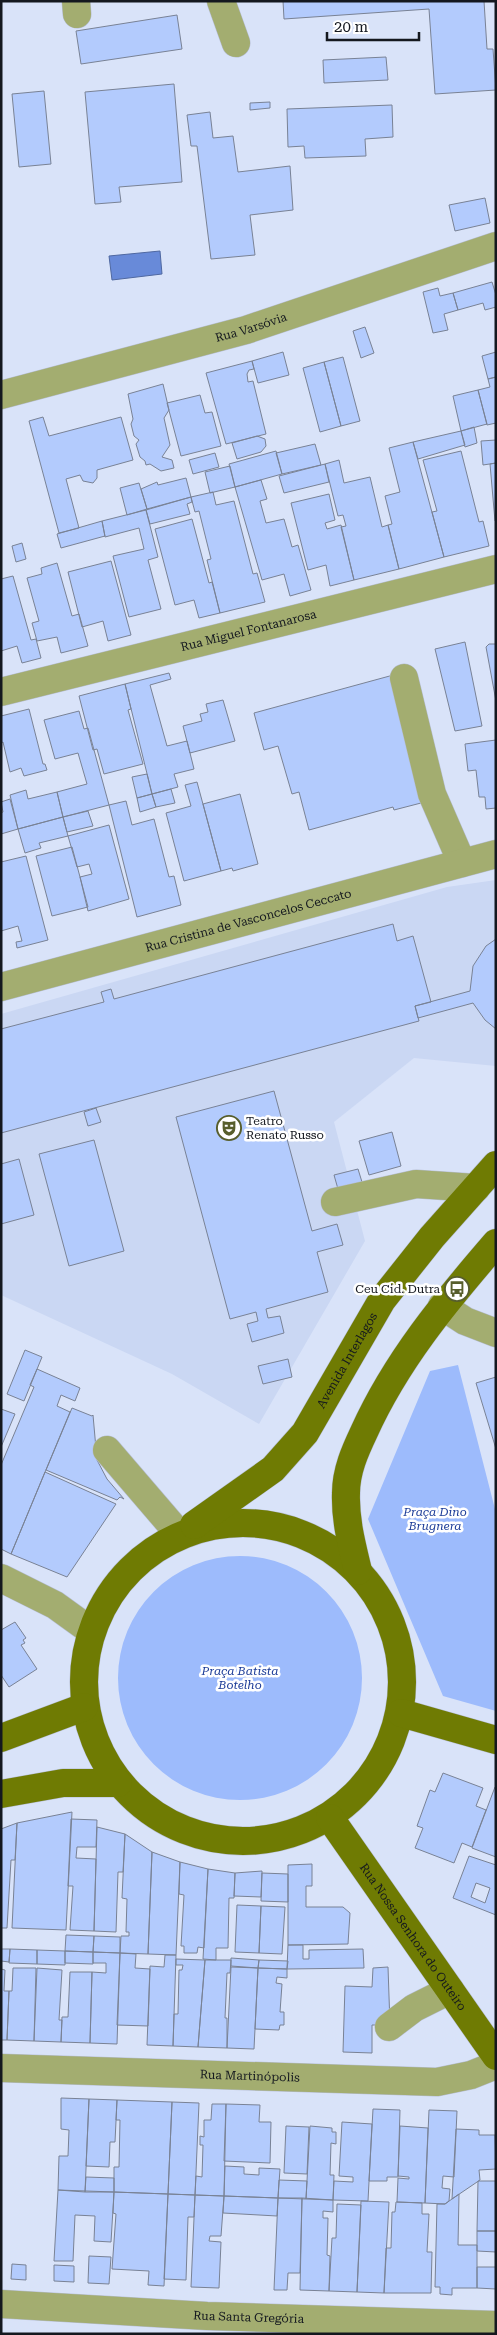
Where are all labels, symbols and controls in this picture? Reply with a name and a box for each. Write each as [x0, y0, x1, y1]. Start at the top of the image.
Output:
scale bar [327, 10, 420, 42]
text: 20 m [334, 18, 369, 36]
street label: Rua Varsóvia [214, 310, 289, 345]
street label: Rua Miguel Fontanarosa [179, 607, 318, 654]
street label: Rua Cristina de Vasconcelos Ceccato [144, 886, 353, 955]
place label: Teatro Renato Russo [246, 1114, 324, 1142]
theatre icon: Teatro Renato Russo [216, 1115, 242, 1141]
bus stop icon: Ceu Cid. Dutra [444, 1276, 470, 1302]
place label: Ceu Cid. Dutra [355, 1282, 440, 1296]
street label: Avenida Interlagos [314, 1310, 380, 1411]
park label: Praça Dino Brugnera [402, 1505, 467, 1533]
park label: Praça Batista Botelho [201, 1664, 278, 1692]
street label: Rua Nossa Senhora do Outeiro [357, 1861, 469, 2013]
street label: Rua Martinópolis [200, 2067, 300, 2085]
street label: Rua Santa Gregória [193, 2308, 305, 2326]

